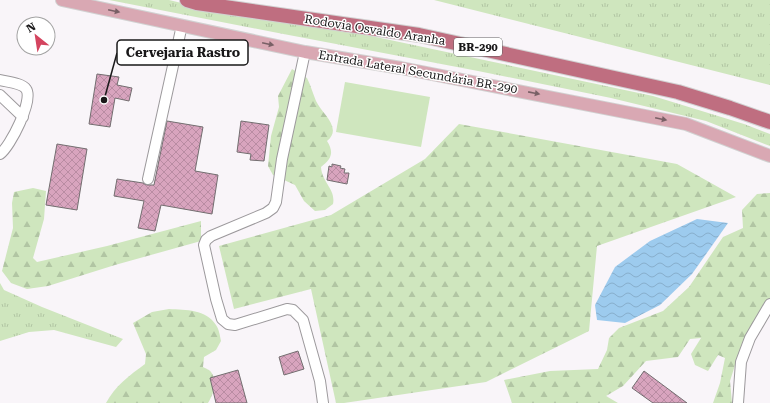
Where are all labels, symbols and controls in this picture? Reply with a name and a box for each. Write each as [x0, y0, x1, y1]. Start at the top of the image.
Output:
one-way arrow [107, 8, 120, 14]
street label: Rodovia Osvaldo Aranha [304, 12, 447, 48]
north arrow [16, 16, 56, 56]
text: N [24, 20, 39, 36]
road number: BR-290 [454, 38, 502, 56]
callout: Cervejaria Rastro [117, 40, 248, 65]
one-way arrow [262, 42, 274, 48]
text: Cervejaria Rastro [126, 45, 240, 60]
street label: Entrada Lateral Secundária BR-290 [318, 48, 519, 96]
one-way arrow [527, 91, 540, 97]
one-way arrow [655, 116, 667, 122]

